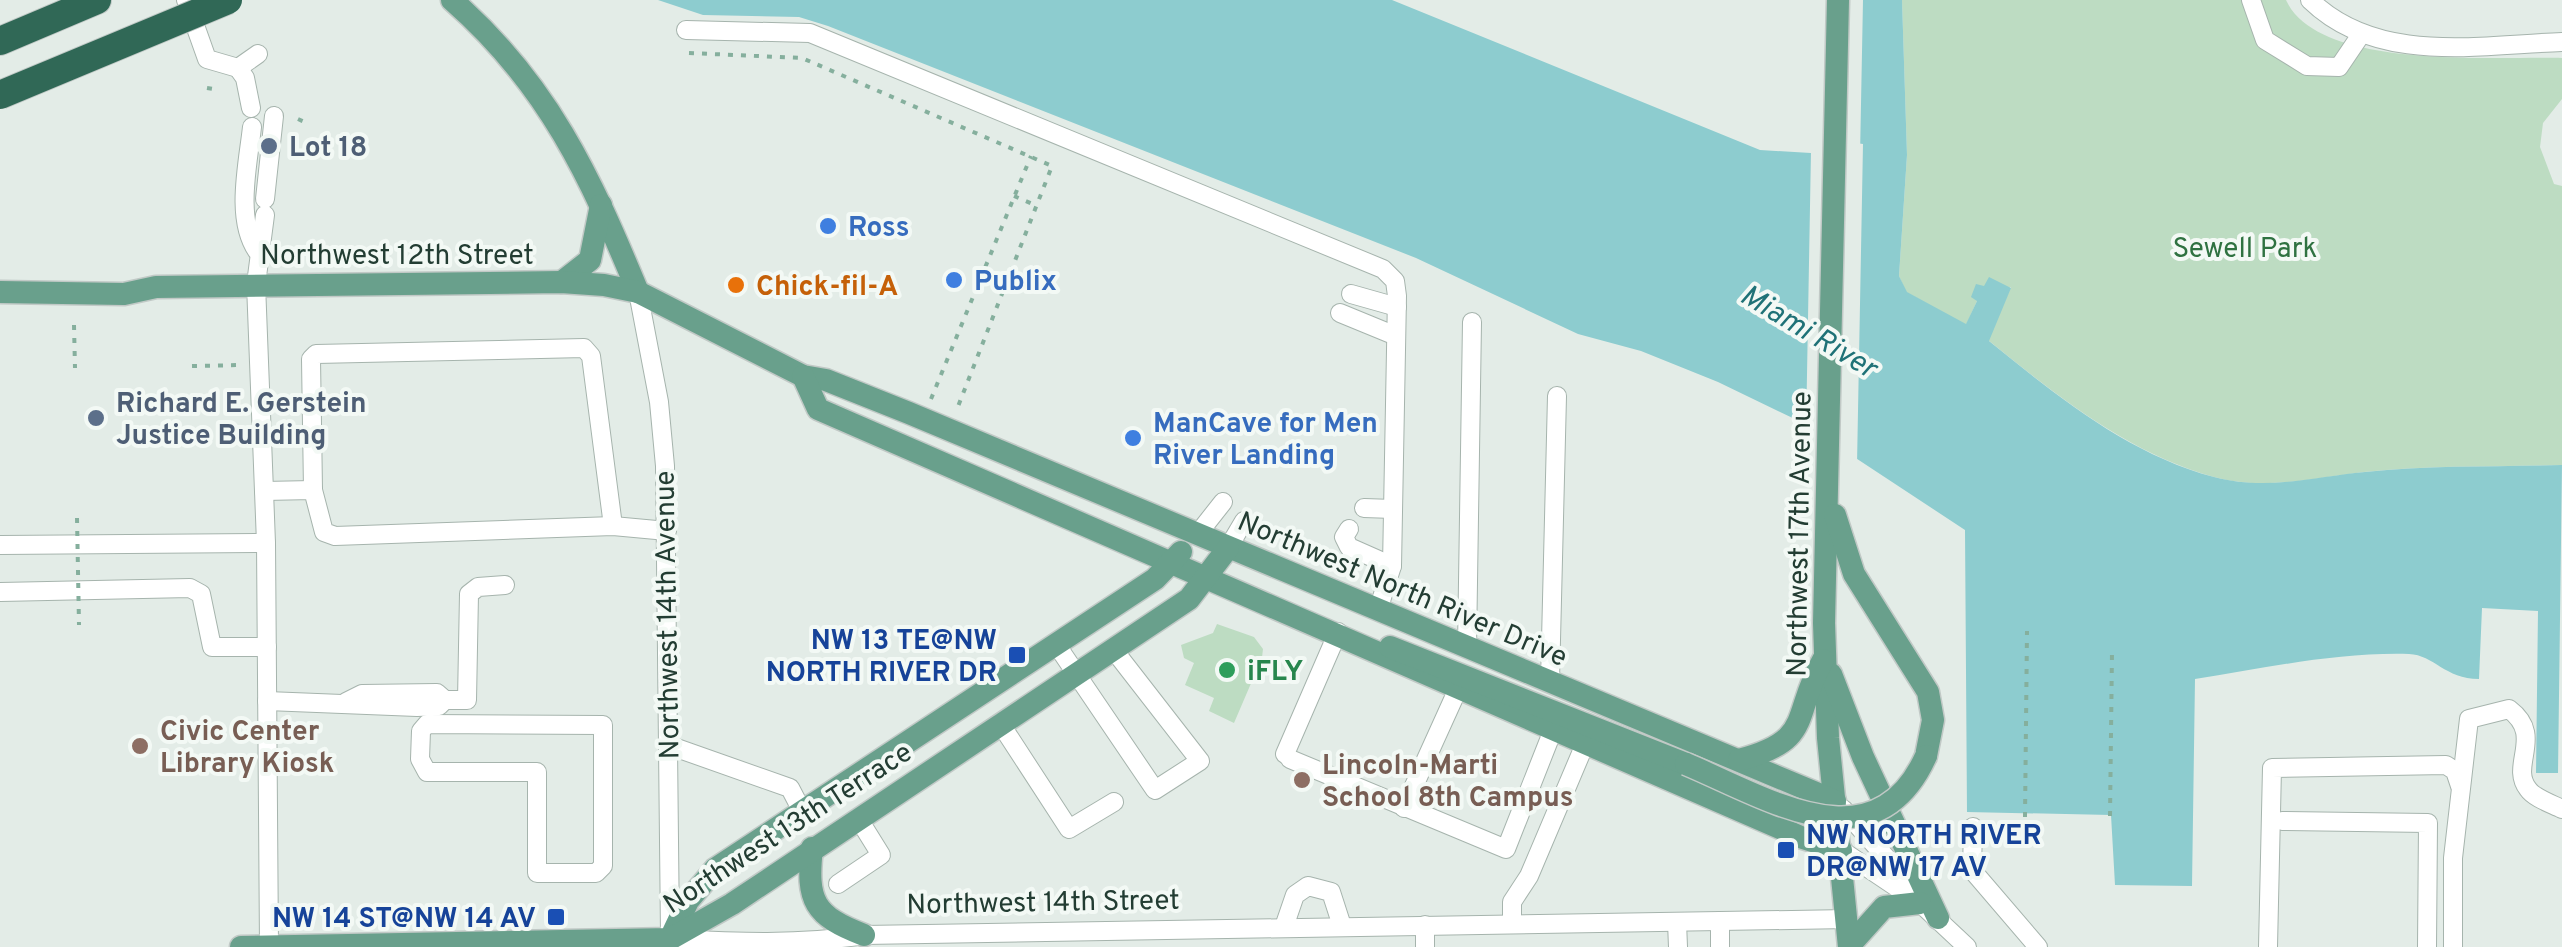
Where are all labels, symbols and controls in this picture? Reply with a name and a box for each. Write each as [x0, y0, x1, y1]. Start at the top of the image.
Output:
place label: Lot 18 [289, 131, 367, 167]
marker: Lot 18 [258, 135, 280, 157]
place label: Ross [848, 211, 910, 247]
marker: Ross [817, 215, 839, 237]
park label: Sewell Park [2173, 232, 2317, 268]
street label: Northwest 12th Street [260, 239, 534, 275]
place label: Publix [974, 265, 1057, 301]
marker: Publix [943, 269, 965, 291]
place label: Chick-fil-A [756, 270, 898, 306]
marker: Chick-fil-A [725, 274, 747, 296]
water label: Miami River [1733, 278, 1885, 390]
place label: Richard E. Gerstein Justice Building [116, 387, 367, 455]
street label: Northwest 17th Avenue [1781, 391, 1821, 677]
marker: Richard E. Gerstein Justice Building [85, 407, 107, 429]
place label: ManCave for Men River Landing [1153, 407, 1378, 475]
marker: ManCave for Men River Landing [1122, 427, 1144, 449]
street label: Northwest 14th Avenue [648, 470, 690, 760]
street label: Northwest North River Drive [1231, 505, 1572, 677]
place label: NW 13 TE@NW NORTH RIVER DR [766, 624, 997, 692]
marker: NW 13 TE@NW NORTH RIVER DR [1006, 644, 1028, 666]
place label: iFLY [1247, 655, 1303, 691]
marker: iFLY [1216, 659, 1238, 681]
place label: Civic Center Library Kiosk [160, 715, 334, 783]
marker: Civic Center Library Kiosk [129, 735, 151, 757]
street label: Northwest 13th Terrace [657, 736, 920, 923]
place label: Lincoln-Marti School 8th Campus [1322, 749, 1574, 817]
marker: Lincoln-Marti School 8th Campus [1291, 769, 1313, 791]
place label: NW NORTH RIVER DR@NW 17 AV [1806, 819, 2042, 887]
marker: NW NORTH RIVER DR@NW 17 AV [1775, 839, 1797, 861]
street label: Northwest 14th Street [906, 884, 1180, 924]
place label: NW 14 ST@NW 14 AV [272, 902, 536, 938]
marker: NW 14 ST@NW 14 AV [545, 906, 567, 928]

